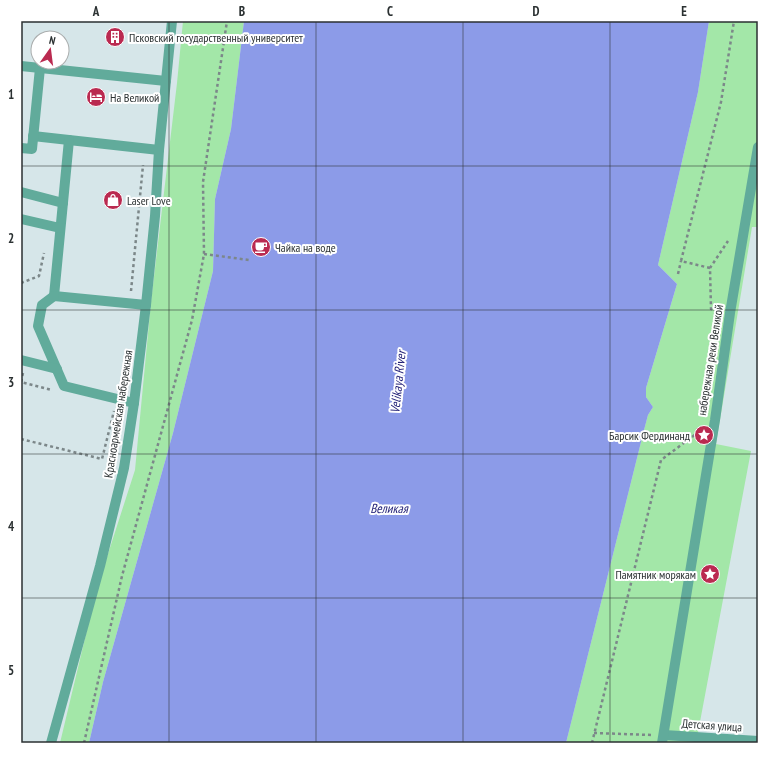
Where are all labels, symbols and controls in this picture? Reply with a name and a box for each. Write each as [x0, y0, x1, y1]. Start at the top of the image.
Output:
text: A [92, 3, 100, 20]
text: B [239, 3, 245, 20]
text: C [387, 3, 393, 20]
text: D [533, 3, 540, 20]
text: E [681, 3, 687, 20]
building icon: Псковский государственный университет [104, 26, 126, 48]
north arrow [30, 30, 70, 70]
place label: Псковский государственный университет [129, 30, 303, 45]
text: N [48, 33, 57, 48]
text: 1 [8, 86, 14, 103]
hotel icon: На Великой [85, 86, 107, 108]
place label: На Великой [110, 90, 159, 105]
shop icon: Laser Love [102, 189, 124, 211]
place label: Laser Love [127, 193, 171, 208]
text: 2 [8, 230, 14, 247]
cafe icon: Чайка на воде [250, 236, 272, 258]
place label: Чайка на воде [275, 240, 336, 255]
street label: набережная реки Великой [694, 303, 726, 417]
water label: Velikaya River [386, 348, 410, 414]
street label: Красноармейская набережная [100, 349, 136, 479]
text: 3 [8, 374, 14, 391]
place icon: Барсик Фердинанд [693, 424, 715, 446]
place label: Барсик Фердинанд [609, 428, 691, 443]
water label: Великая [370, 500, 409, 517]
text: 4 [8, 518, 15, 535]
place icon: Памятник морякам [699, 563, 721, 585]
place label: Памятник морякам [615, 567, 696, 582]
text: 5 [8, 662, 14, 679]
street label: Детская улица [681, 715, 743, 735]

